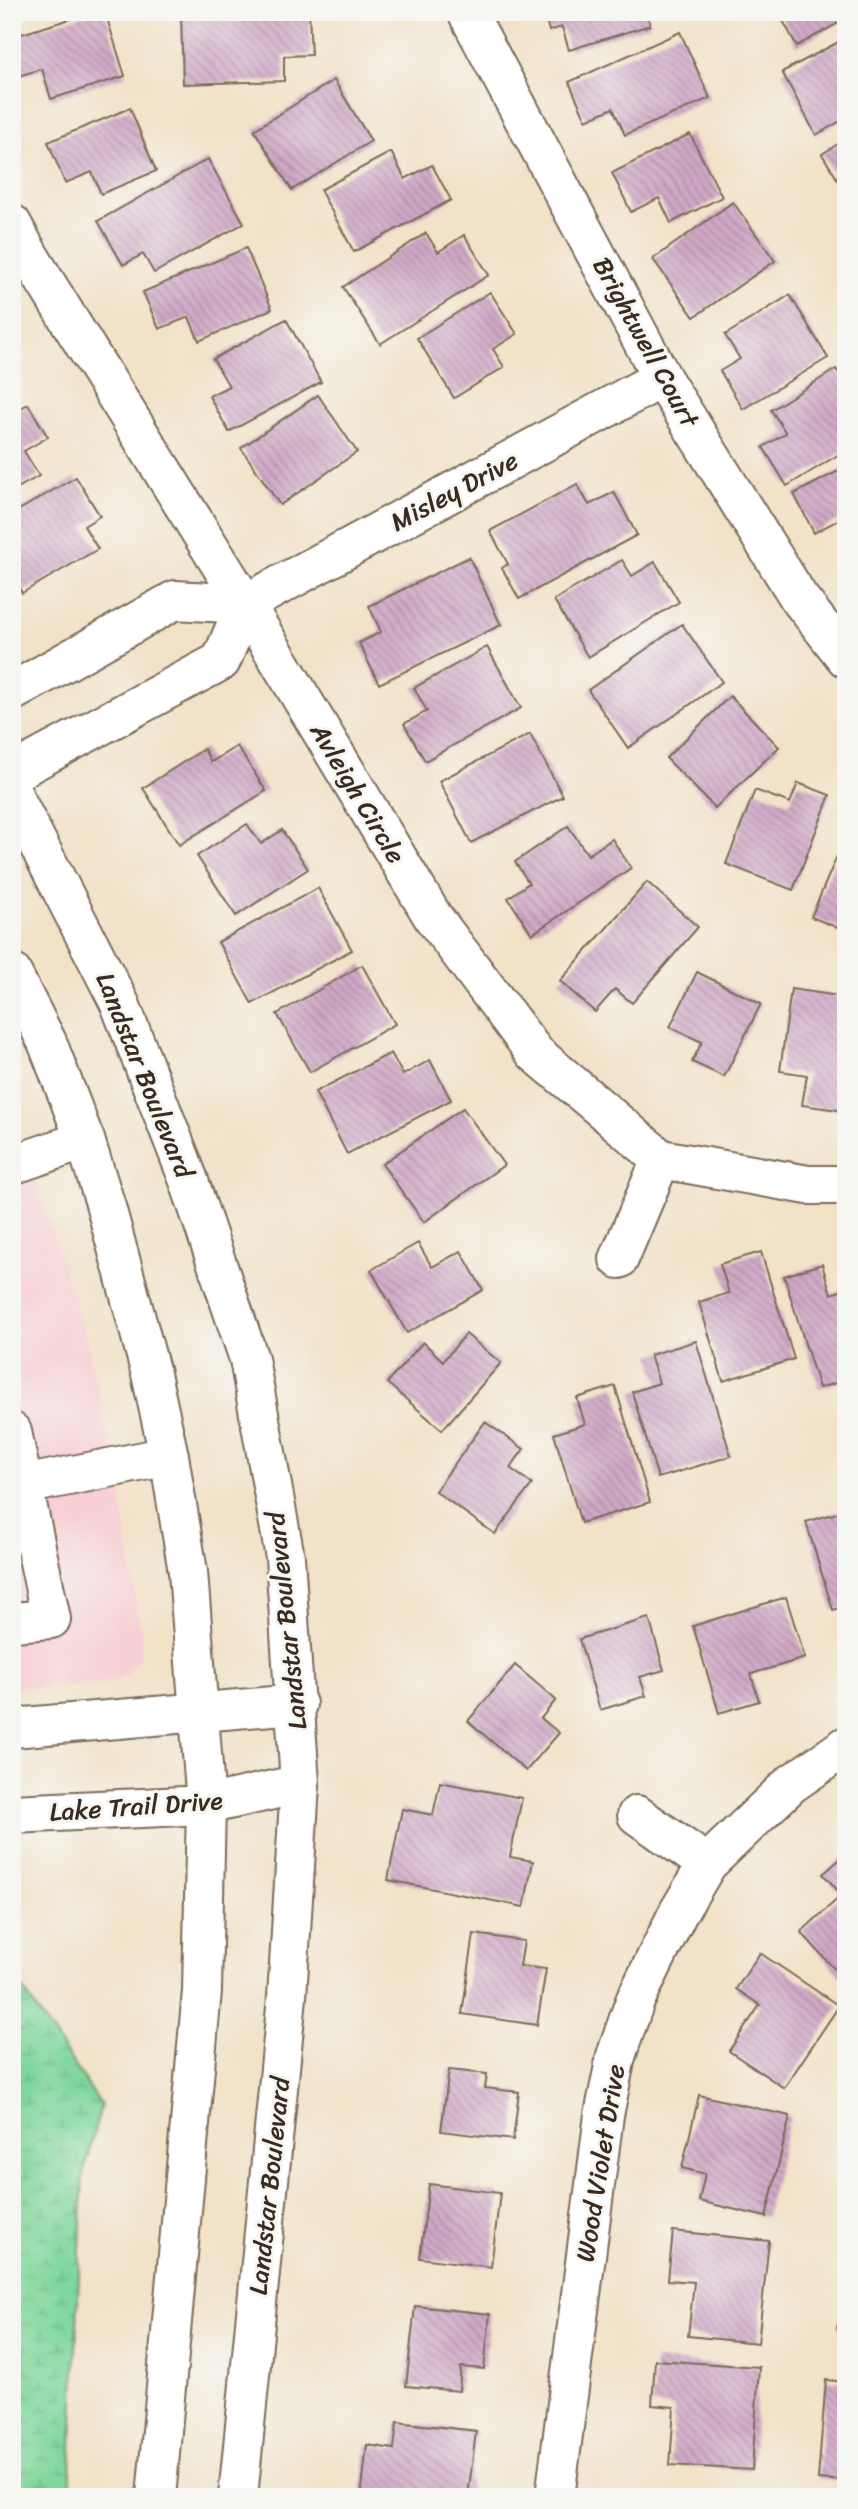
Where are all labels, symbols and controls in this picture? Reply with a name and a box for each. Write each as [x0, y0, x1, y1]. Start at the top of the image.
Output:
street label: Brightwell Court [580, 248, 713, 437]
street label: Misley Drive [381, 438, 527, 544]
street label: Avleigh Circle [297, 712, 419, 873]
street label: Landstar Boulevard [83, 965, 208, 1187]
street label: Landstar Boulevard [251, 1508, 320, 1732]
street label: Lake Trail Drive [48, 1777, 225, 1835]
street label: Wood Violet Drive [562, 2061, 638, 2265]
street label: Landstar Boulevard [235, 2073, 304, 2297]

